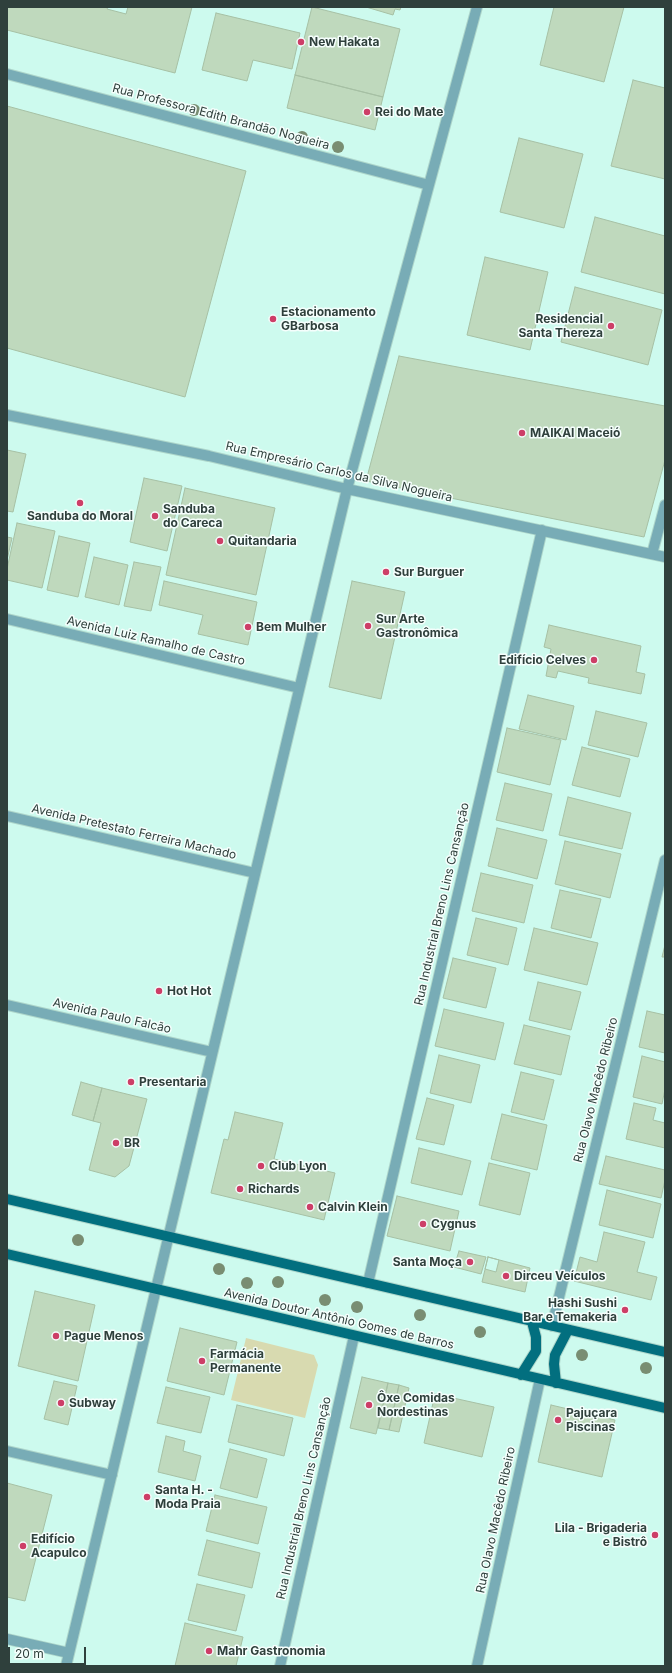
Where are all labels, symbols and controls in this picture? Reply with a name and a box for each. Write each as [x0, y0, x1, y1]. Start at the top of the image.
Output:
place label: New Hakata [309, 35, 379, 49]
marker: New Hakata [296, 37, 306, 47]
street label: Rua Professora Edith Brandão Nogueira [111, 81, 331, 153]
place label: Rei do Mate [375, 105, 443, 119]
marker: Rei do Mate [362, 107, 372, 117]
place label: Estacionamento GBarbosa [281, 305, 376, 333]
place label: Residencial Santa Thereza [518, 312, 603, 340]
marker: Estacionamento GBarbosa [268, 314, 278, 324]
marker: Residencial Santa Thereza [606, 321, 616, 331]
place label: MAIKAI Maceió [530, 426, 620, 440]
marker: MAIKAI Maceió [517, 428, 527, 438]
street label: Rua Empresário Carlos da Silva Nogueira [224, 439, 454, 505]
marker: Sanduba do Moral [75, 498, 85, 508]
place label: Sanduba do Careca [163, 502, 222, 530]
place label: Sanduba do Moral [27, 509, 133, 523]
marker: Sanduba do Careca [150, 511, 160, 521]
place label: Quitandaria [228, 534, 297, 548]
marker: Quitandaria [215, 536, 225, 546]
place label: Sur Burguer [394, 565, 464, 579]
marker: Sur Burguer [381, 567, 391, 577]
place label: Sur Arte Gastronômica [376, 612, 458, 640]
street label: Avenida Luiz Ramalho de Castro [65, 613, 247, 669]
place label: Bem Mulher [256, 620, 326, 634]
marker: Sur Arte Gastronômica [363, 621, 373, 631]
marker: Bem Mulher [243, 622, 253, 632]
place label: Edifício Celves [499, 653, 586, 667]
marker: Edifício Celves [589, 655, 599, 665]
street label: Avenida Pretestato Ferreira Machado [30, 801, 238, 863]
street label: Rua Industrial Breno Lins Cansanção [412, 801, 472, 1007]
place label: Hot Hot [167, 984, 211, 998]
marker: Hot Hot [154, 986, 164, 996]
street label: Avenida Paulo Falcão [52, 995, 172, 1037]
street label: Rua Olavo Macêdo Ribeiro [571, 1016, 621, 1164]
place label: Presentaria [139, 1075, 206, 1089]
marker: Presentaria [126, 1077, 136, 1087]
place label: BR [124, 1136, 140, 1150]
marker: BR [111, 1138, 121, 1148]
place label: Club Lyon [269, 1159, 327, 1173]
marker: Club Lyon [256, 1161, 266, 1171]
place label: Richards [248, 1182, 300, 1196]
marker: Richards [235, 1184, 245, 1194]
place label: Calvin Klein [318, 1200, 388, 1214]
marker: Calvin Klein [305, 1202, 315, 1212]
place label: Cygnus [431, 1217, 476, 1231]
marker: Cygnus [418, 1219, 428, 1229]
place label: Santa Moça [393, 1255, 462, 1269]
marker: Santa Moça [465, 1257, 475, 1267]
place label: Dirceu Veículos [514, 1269, 606, 1283]
marker: Dirceu Veículos [501, 1271, 511, 1281]
street label: Avenida Doutor Antônio Gomes de Barros [223, 1286, 455, 1352]
place label: Hashi Sushi Bar e Temakeria [523, 1296, 617, 1324]
marker: Hashi Sushi Bar e Temakeria [620, 1305, 630, 1315]
place label: Pague Menos [64, 1329, 144, 1343]
marker: Pague Menos [51, 1331, 61, 1341]
place label: Farmácia Permanente [210, 1347, 281, 1375]
marker: Farmácia Permanente [197, 1356, 207, 1366]
place label: Ôxe Comidas Nordestinas [377, 1391, 455, 1419]
street label: Rua Industrial Breno Lins Cansanção [274, 1395, 334, 1601]
place label: Subway [69, 1396, 116, 1410]
marker: Subway [56, 1398, 66, 1408]
marker: Ôxe Comidas Nordestinas [364, 1400, 374, 1410]
place label: Pajuçara Piscinas [566, 1406, 617, 1434]
marker: Pajuçara Piscinas [553, 1415, 563, 1425]
street label: Rua Olavo Macêdo Ribeiro [473, 1445, 519, 1595]
place label: Santa H. - Moda Praia [155, 1483, 221, 1511]
marker: Santa H. - Moda Praia [142, 1492, 152, 1502]
place label: Lila - Brigaderia e Bistrô [555, 1521, 647, 1549]
marker: Lila - Brigaderia e Bistrô [650, 1530, 660, 1540]
place label: Edifício Acapulco [31, 1532, 87, 1560]
marker: Edifício Acapulco [18, 1541, 28, 1551]
scale bar [10, 1639, 88, 1665]
place label: Mahr Gastronomia [217, 1644, 325, 1658]
text: 20 m [15, 1646, 44, 1661]
marker: Mahr Gastronomia [204, 1646, 214, 1656]

